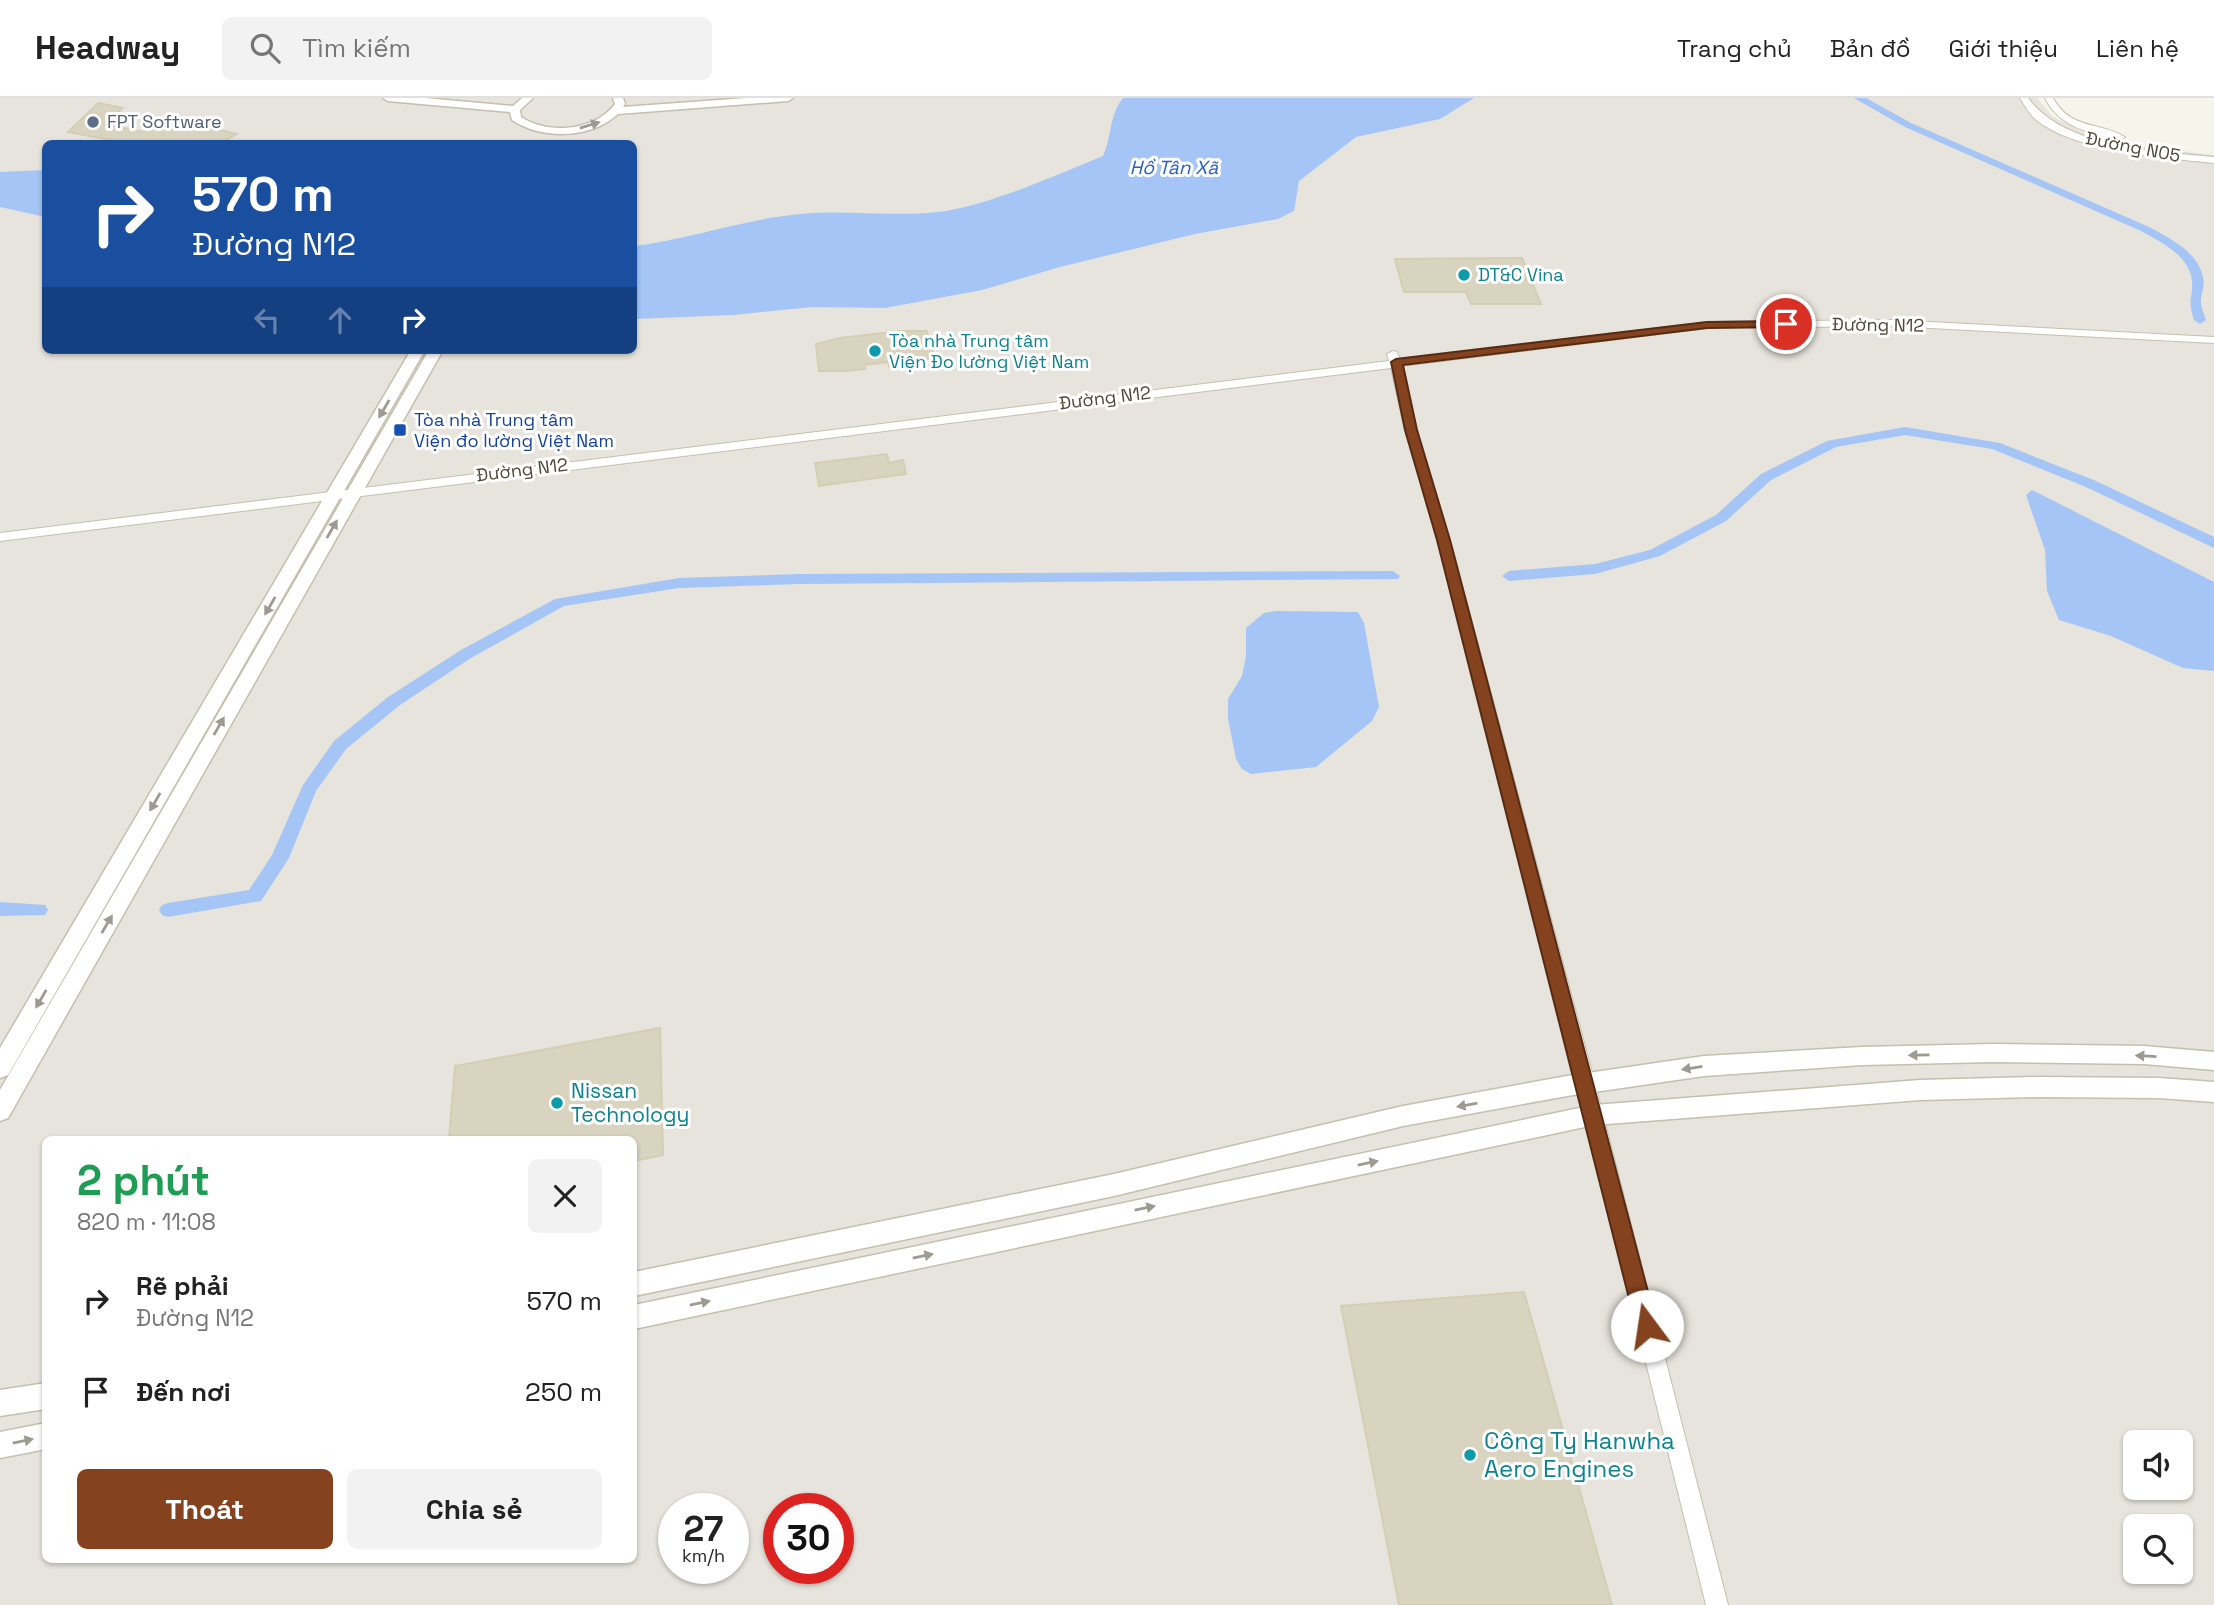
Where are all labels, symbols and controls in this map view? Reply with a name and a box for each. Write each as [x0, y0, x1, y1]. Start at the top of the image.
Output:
search box [222, 17, 712, 80]
text: Headway [35, 27, 180, 69]
icon: search [246, 29, 284, 67]
text: Tìm kiếm [302, 31, 411, 65]
text: Trang chủ [1677, 33, 1792, 64]
text: Bản đồ [1830, 33, 1911, 64]
text: Giới thiệu [1949, 33, 2058, 64]
text: Liên hệ [2096, 33, 2179, 64]
place label: FPT Software [107, 110, 222, 133]
marker: FPT Software [85, 114, 101, 130]
one-way arrow [579, 119, 600, 129]
street label: Đường N05 [2084, 126, 2183, 167]
water label: Hồ Tân Xã [1130, 155, 1219, 180]
text: 570 m [192, 163, 334, 225]
icon: right [77, 168, 168, 259]
text: Đường N12 [192, 224, 356, 264]
place label: DT&C Vina [1478, 263, 1564, 286]
marker: DT&C Vina [1456, 267, 1472, 283]
pin [1756, 294, 1816, 354]
icon: left [248, 301, 286, 339]
icon: ahead [321, 301, 359, 339]
icon: right [394, 301, 432, 339]
icon: arrive [1767, 305, 1805, 343]
street label: Đường N12 [1832, 312, 1924, 337]
place label: Tòa nhà Trung tâm Viện Đo lường Việt Nam [889, 329, 1089, 373]
marker: Tòa nhà Trung tâm Viện Đo lường Việt Nam [867, 343, 883, 359]
street label: Đường N12 [1058, 380, 1152, 415]
one-way arrow [378, 399, 390, 419]
place label: Tòa nhà Trung tâm Viện đo lường Việt Nam [414, 408, 614, 452]
marker: Tòa nhà Trung tâm Viện đo lường Việt Nam [392, 422, 408, 438]
street label: Đường N12 [475, 452, 569, 487]
one-way arrow [326, 519, 338, 538]
one-way arrow [264, 596, 276, 615]
one-way arrow [213, 717, 226, 736]
one-way arrow [149, 793, 161, 812]
one-way arrow [101, 914, 113, 934]
one-way arrow [34, 989, 47, 1008]
one-way arrow [1907, 1049, 1929, 1060]
one-way arrow [2135, 1050, 2157, 1061]
one-way arrow [1680, 1063, 1702, 1074]
place label: Nissan Technology [571, 1077, 689, 1128]
marker: Nissan Technology [549, 1095, 565, 1111]
one-way arrow [1456, 1100, 1478, 1111]
text: 2 phút [77, 1154, 210, 1207]
one-way arrow [1357, 1158, 1379, 1169]
button: close [528, 1159, 602, 1233]
one-way arrow [1134, 1202, 1156, 1213]
text: 820 m · 11:08 [77, 1207, 216, 1237]
one-way arrow [912, 1250, 934, 1261]
text: Rẽ phải [136, 1269, 229, 1303]
icon: right [77, 1282, 115, 1320]
text: 570 m [527, 1284, 602, 1318]
position arrow [1610, 1289, 1684, 1363]
one-way arrow [689, 1297, 711, 1308]
text: Đường N12 [136, 1303, 254, 1333]
icon: arrive [77, 1373, 115, 1411]
text: Đến nơi [136, 1375, 231, 1409]
text: 250 m [525, 1375, 602, 1409]
place label: Công Ty Hanwha Aero Engines [1484, 1425, 1675, 1484]
map controls [2123, 1430, 2193, 1584]
button: sound [2123, 1430, 2193, 1500]
one-way arrow [12, 1435, 34, 1446]
marker: Công Ty Hanwha Aero Engines [1462, 1447, 1478, 1463]
button: Thoát [77, 1469, 333, 1549]
button: Chia sẻ [347, 1469, 602, 1549]
speed limit sign: 30 [763, 1493, 854, 1584]
text: 27 [684, 1507, 723, 1551]
button: search [2123, 1514, 2193, 1584]
text: km/h [682, 1544, 725, 1567]

